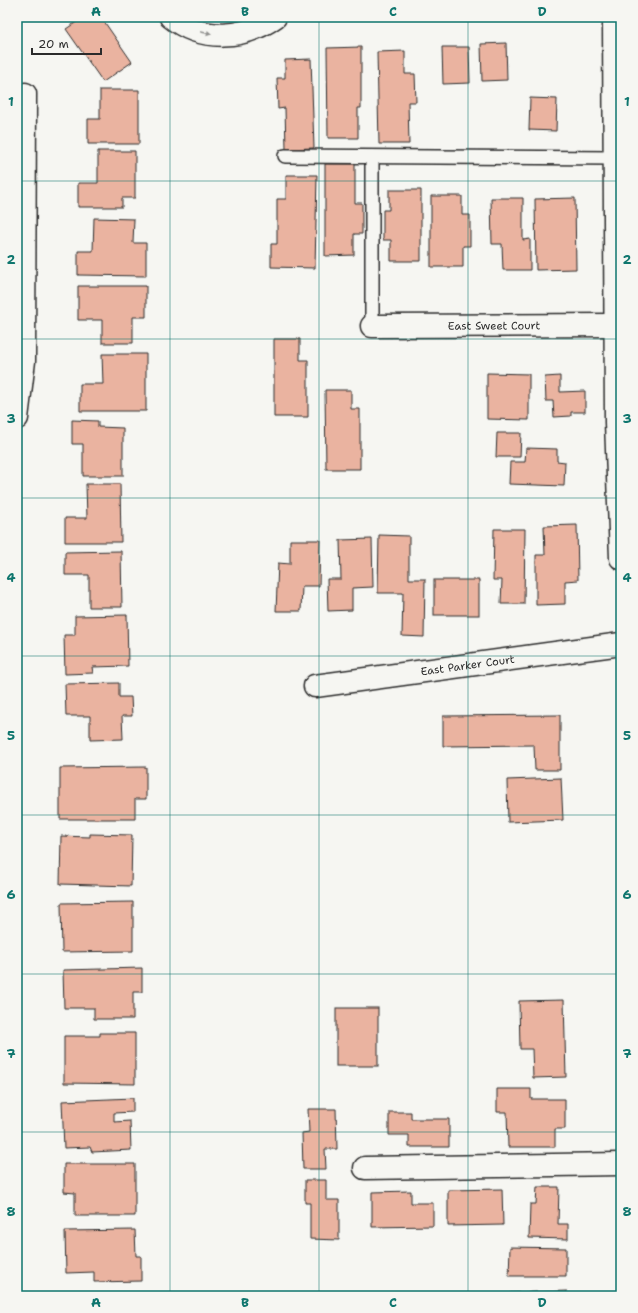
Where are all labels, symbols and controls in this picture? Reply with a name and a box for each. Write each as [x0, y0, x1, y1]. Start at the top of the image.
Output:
text: A [91, 3, 101, 20]
text: B [241, 3, 249, 20]
text: C [389, 3, 397, 20]
text: D [537, 3, 547, 20]
scale bar [32, 30, 101, 56]
one-way arrow [199, 30, 212, 36]
text: 20 m [38, 36, 69, 52]
text: 1 [8, 93, 14, 110]
text: 1 [624, 93, 630, 110]
text: 2 [6, 251, 16, 268]
text: 2 [622, 251, 632, 268]
street label: East Sweet Court [448, 318, 540, 334]
text: 3 [6, 410, 16, 427]
text: 3 [622, 410, 632, 427]
text: 4 [6, 569, 16, 586]
text: 4 [622, 569, 632, 586]
street label: East Parker Court [420, 652, 516, 679]
text: 5 [7, 727, 15, 744]
text: 5 [623, 727, 631, 744]
text: 6 [6, 886, 16, 903]
text: 6 [622, 886, 632, 903]
text: 7 [6, 1045, 16, 1062]
text: 7 [622, 1045, 632, 1062]
text: 8 [6, 1203, 16, 1220]
text: 8 [622, 1203, 632, 1220]
text: A [91, 1294, 101, 1311]
text: B [241, 1294, 249, 1311]
text: C [389, 1294, 397, 1311]
text: D [537, 1294, 547, 1311]

